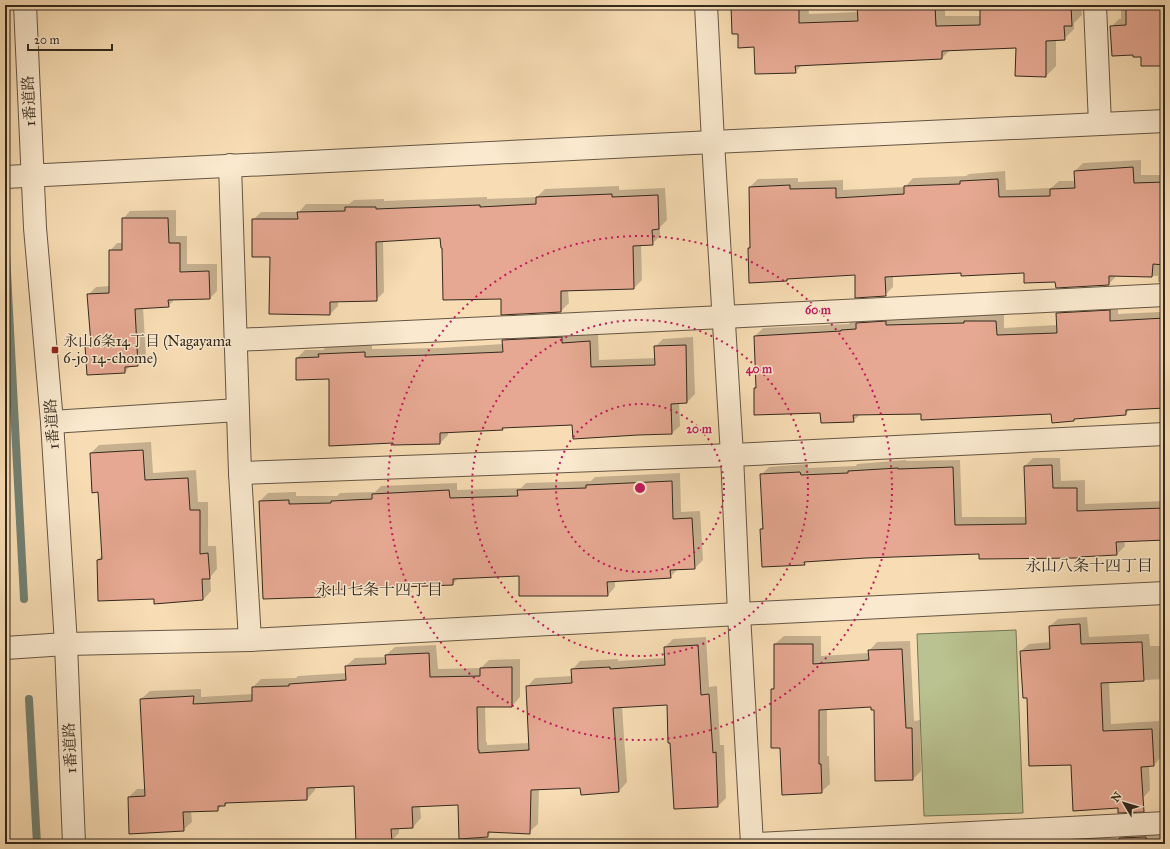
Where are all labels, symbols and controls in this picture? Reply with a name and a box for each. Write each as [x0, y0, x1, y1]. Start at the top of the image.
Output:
scale bar [28, 26, 112, 52]
text: 20 m [34, 33, 60, 47]
street label: 1番道路 [19, 75, 39, 127]
text: 60 m [805, 303, 832, 317]
place label: 永山6条14丁目 (Nagayama 6-jo 14-chome) [63, 332, 232, 368]
marker: 永山6条14丁目 (Nagayama 6-jo 14-chome) [50, 345, 60, 355]
text: 40 m [746, 362, 773, 377]
street label: 1番道路 [41, 398, 63, 450]
text: 20 m [686, 422, 713, 436]
centre of rings [633, 481, 647, 495]
district label: 永山八条十四丁目 [1025, 556, 1153, 575]
district label: 永山七条十四丁目 [315, 580, 443, 599]
street label: 1番道路 [60, 722, 80, 774]
north arrow [1104, 783, 1144, 823]
text: N [1109, 789, 1125, 805]

